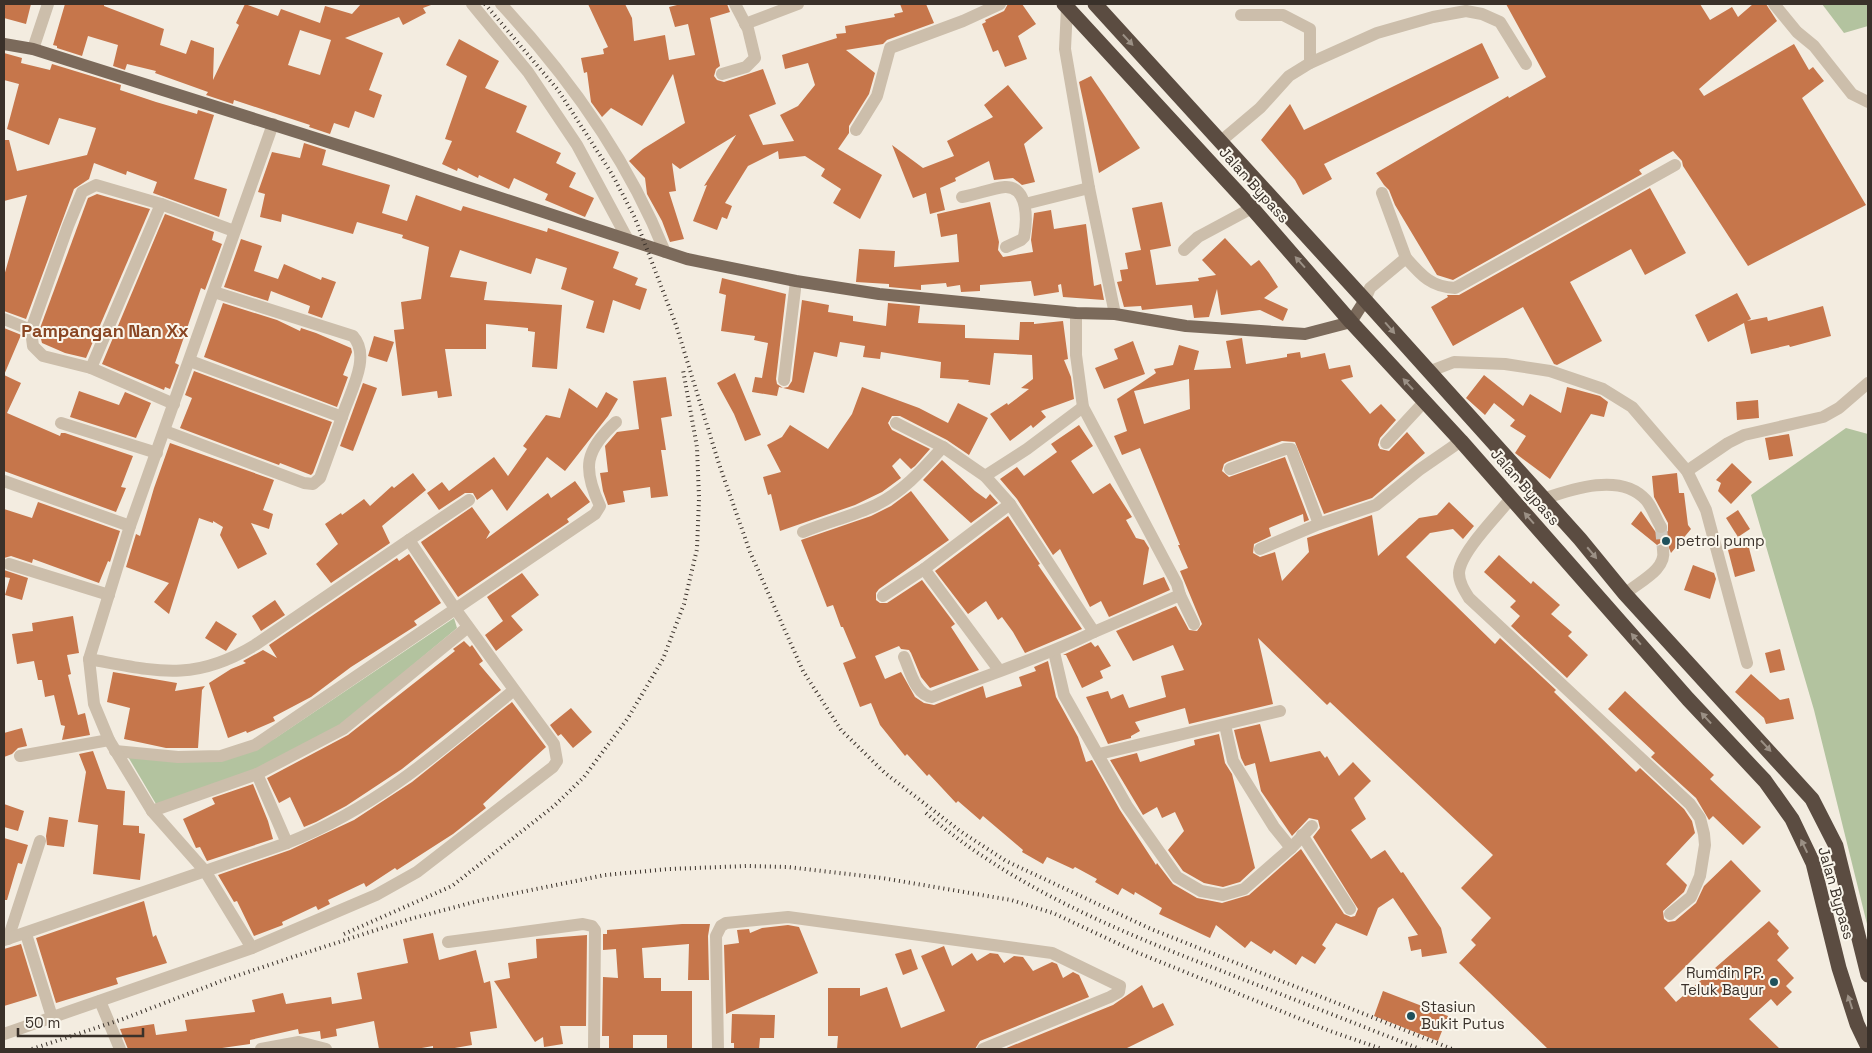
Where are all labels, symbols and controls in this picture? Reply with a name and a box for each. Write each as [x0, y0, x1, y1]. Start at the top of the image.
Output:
one-way arrow [1122, 33, 1134, 45]
street label: Jalan Bypass [1215, 143, 1293, 227]
one-way arrow [1295, 256, 1306, 269]
district label: Pampangan Nan Xx [21, 319, 189, 342]
one-way arrow [1384, 322, 1396, 334]
one-way arrow [1402, 379, 1414, 391]
street label: Jalan Bypass [1487, 444, 1564, 529]
one-way arrow [1523, 511, 1534, 524]
place label: petrol pump [1676, 531, 1765, 550]
marker: petrol pump [1660, 535, 1672, 547]
one-way arrow [1586, 547, 1598, 559]
one-way arrow [1631, 633, 1642, 646]
one-way arrow [1700, 712, 1712, 724]
one-way arrow [1761, 740, 1772, 753]
one-way arrow [1800, 839, 1808, 853]
street label: Jalan Bypass [1814, 844, 1859, 942]
place label: Rumdin PP. Teluk Bayur [1681, 963, 1764, 999]
marker: Rumdin PP. Teluk Bayur [1768, 976, 1780, 988]
one-way arrow [1845, 994, 1853, 1009]
place label: Stasiun Bukit Putus [1421, 997, 1505, 1033]
scale bar [18, 1006, 142, 1038]
marker: Stasiun Bukit Putus [1405, 1010, 1417, 1022]
text: 50 m [25, 1013, 60, 1032]

